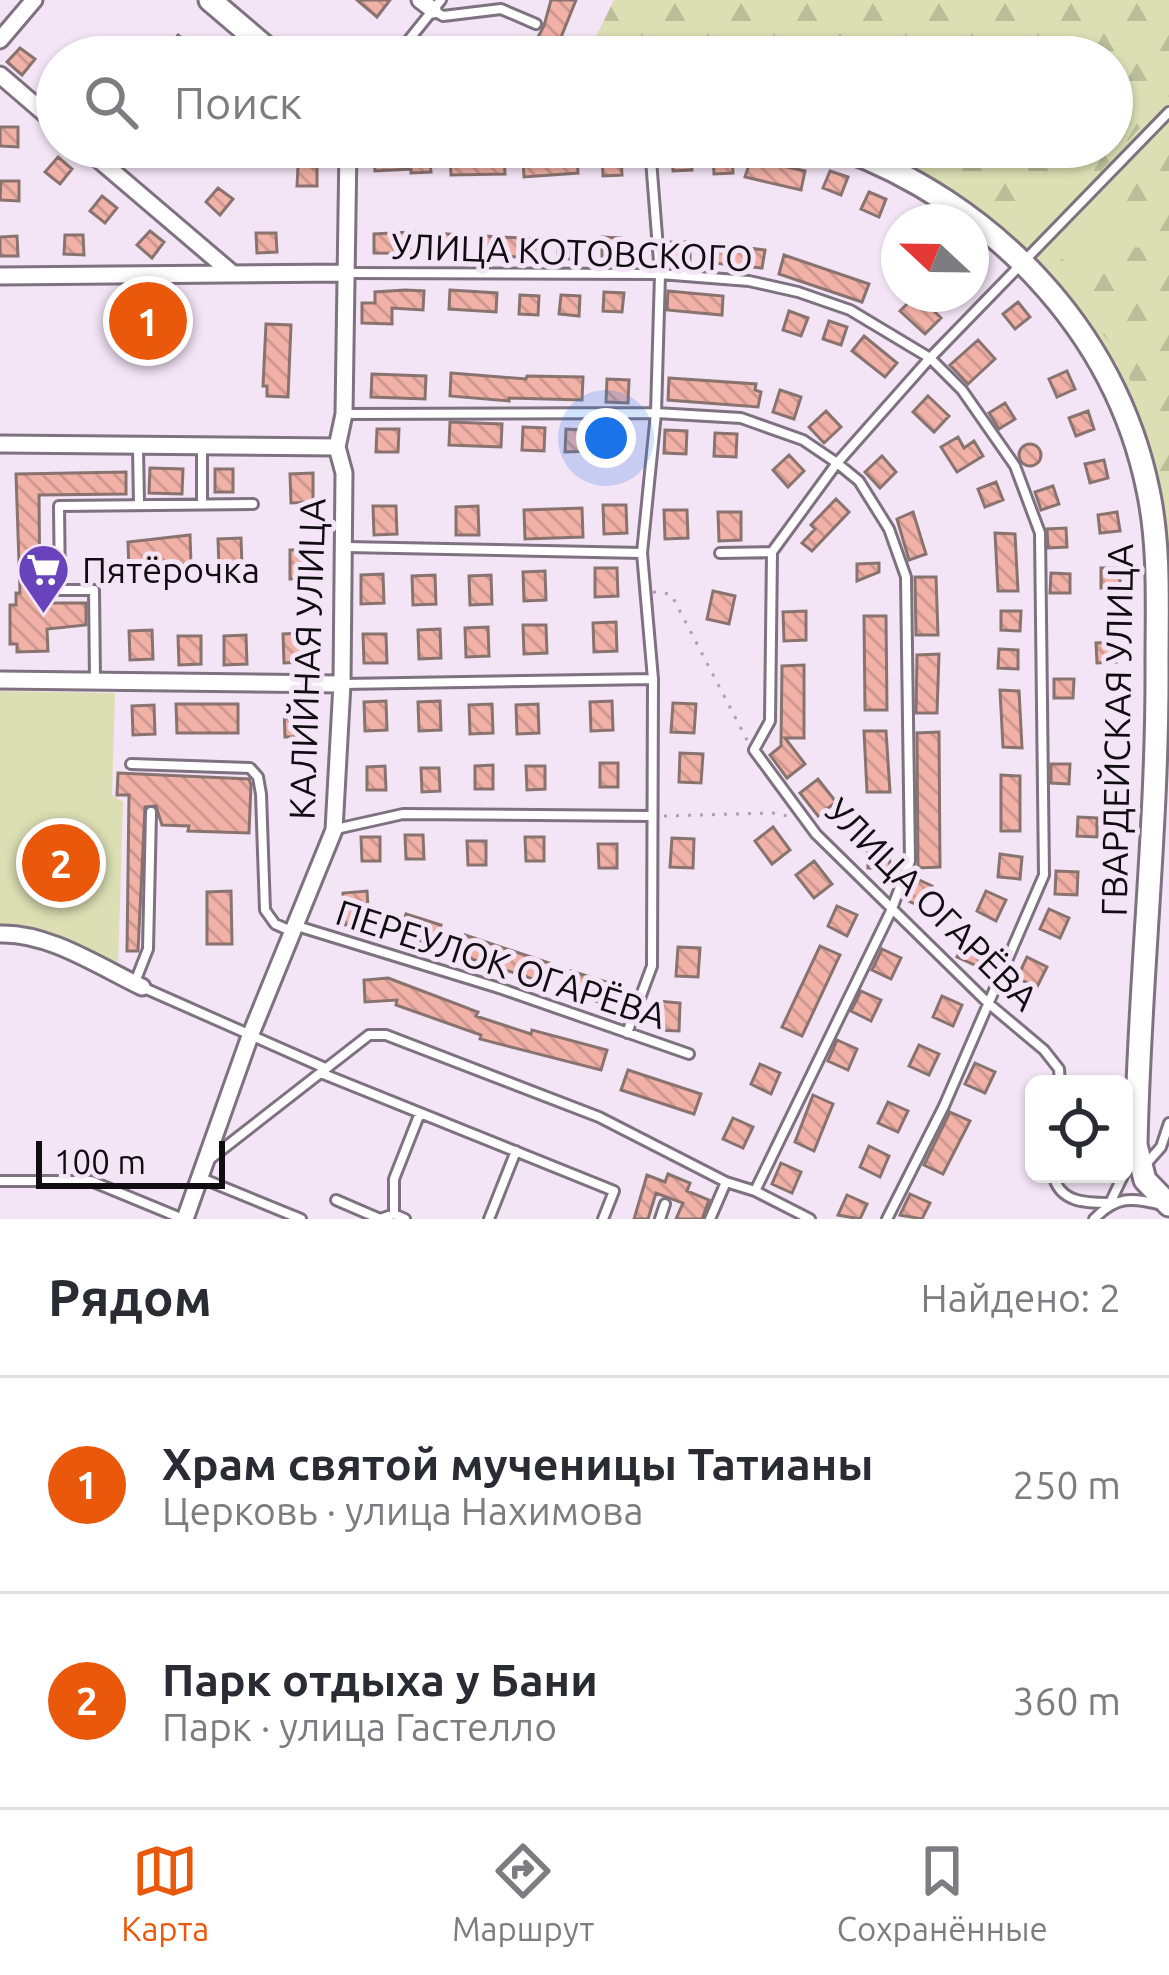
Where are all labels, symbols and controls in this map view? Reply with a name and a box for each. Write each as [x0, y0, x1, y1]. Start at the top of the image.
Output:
search box [36, 36, 1133, 168]
icon: search [78, 69, 144, 135]
text: Поиск [174, 77, 302, 128]
north arrow [881, 204, 989, 312]
street label: УЛИЦА КОТОВСКОГО [390, 225, 754, 278]
pin: 1 [109, 276, 187, 366]
your location [576, 408, 636, 468]
street label: КАЛИЙНАЯ УЛИЦА [280, 497, 333, 820]
supermarket icon: Пятёрочка [15, 542, 71, 616]
street label: ГВАРДЕЙСКАЯ УЛИЦА [1093, 543, 1140, 917]
place label: Пятёрочка [82, 549, 260, 590]
street label: УЛИЦА ОГАРЁВА [818, 789, 1047, 1018]
pin: 2 [22, 818, 100, 908]
street label: ПЕРЕУЛОК ОГАРЁВА [331, 891, 672, 1036]
map controls [1025, 1075, 1133, 1183]
button: locate [1025, 1075, 1133, 1183]
scale bar [36, 1135, 225, 1188]
text: 100 m [54, 1143, 146, 1180]
text: Рядом [48, 1268, 212, 1326]
text: Найдено: 2 [921, 1276, 1121, 1319]
text: Храм святой мученицы Татианы [162, 1438, 874, 1489]
text: 1 [76, 1463, 98, 1506]
text: 250 m [1012, 1463, 1121, 1506]
text: Церковь · улица Нахимова [162, 1489, 644, 1532]
text: Парк отдыха у Бани [162, 1654, 598, 1705]
text: 2 [76, 1679, 98, 1722]
text: 360 m [1012, 1679, 1121, 1722]
text: Парк · улица Гастелло [162, 1705, 557, 1748]
tab: Карта [121, 1838, 209, 1947]
tab: Маршрут [452, 1838, 594, 1947]
tab: Сохранённые [837, 1838, 1048, 1947]

